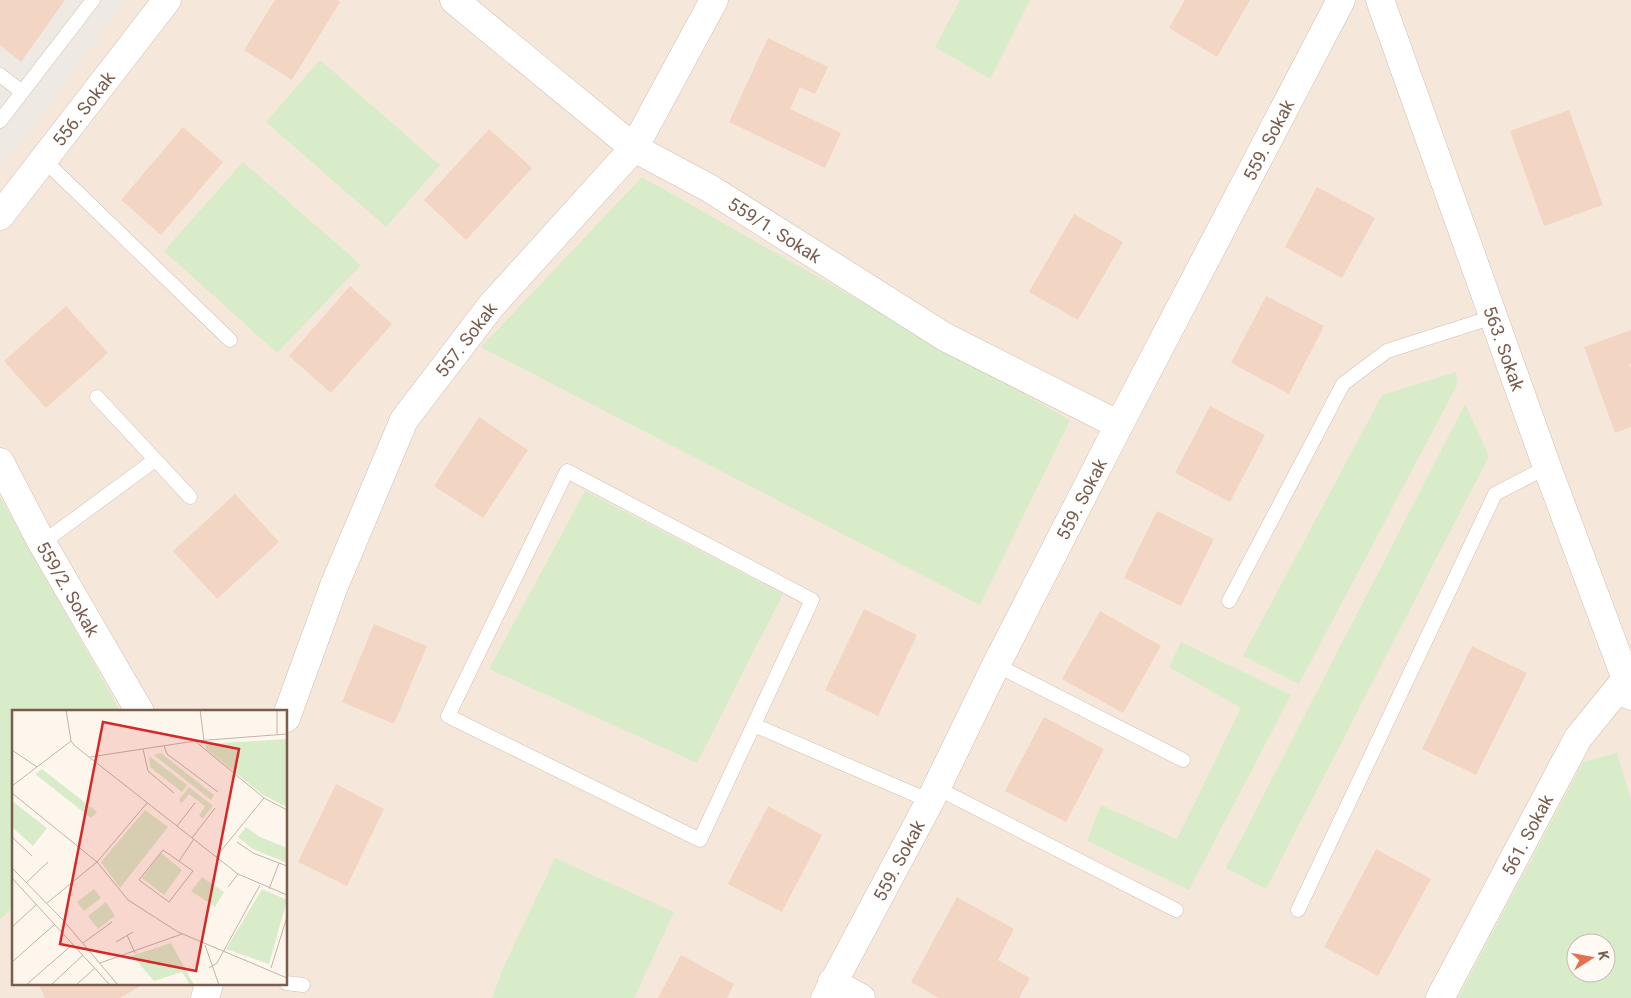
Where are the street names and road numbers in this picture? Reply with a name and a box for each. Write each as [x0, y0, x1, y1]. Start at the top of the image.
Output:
street label: 556. Sokak [48, 66, 119, 150]
street label: 559. Sokak [1238, 95, 1298, 184]
street label: 559/1. Sokak [724, 192, 826, 267]
street label: 557. Sokak [430, 297, 501, 381]
street label: 563. Sokak [1480, 303, 1530, 394]
street label: 559. Sokak [1052, 454, 1111, 543]
street label: 559/2. Sokak [33, 537, 105, 641]
street label: 561. Sokak [1497, 790, 1557, 879]
street label: 559. Sokak [868, 816, 929, 904]

